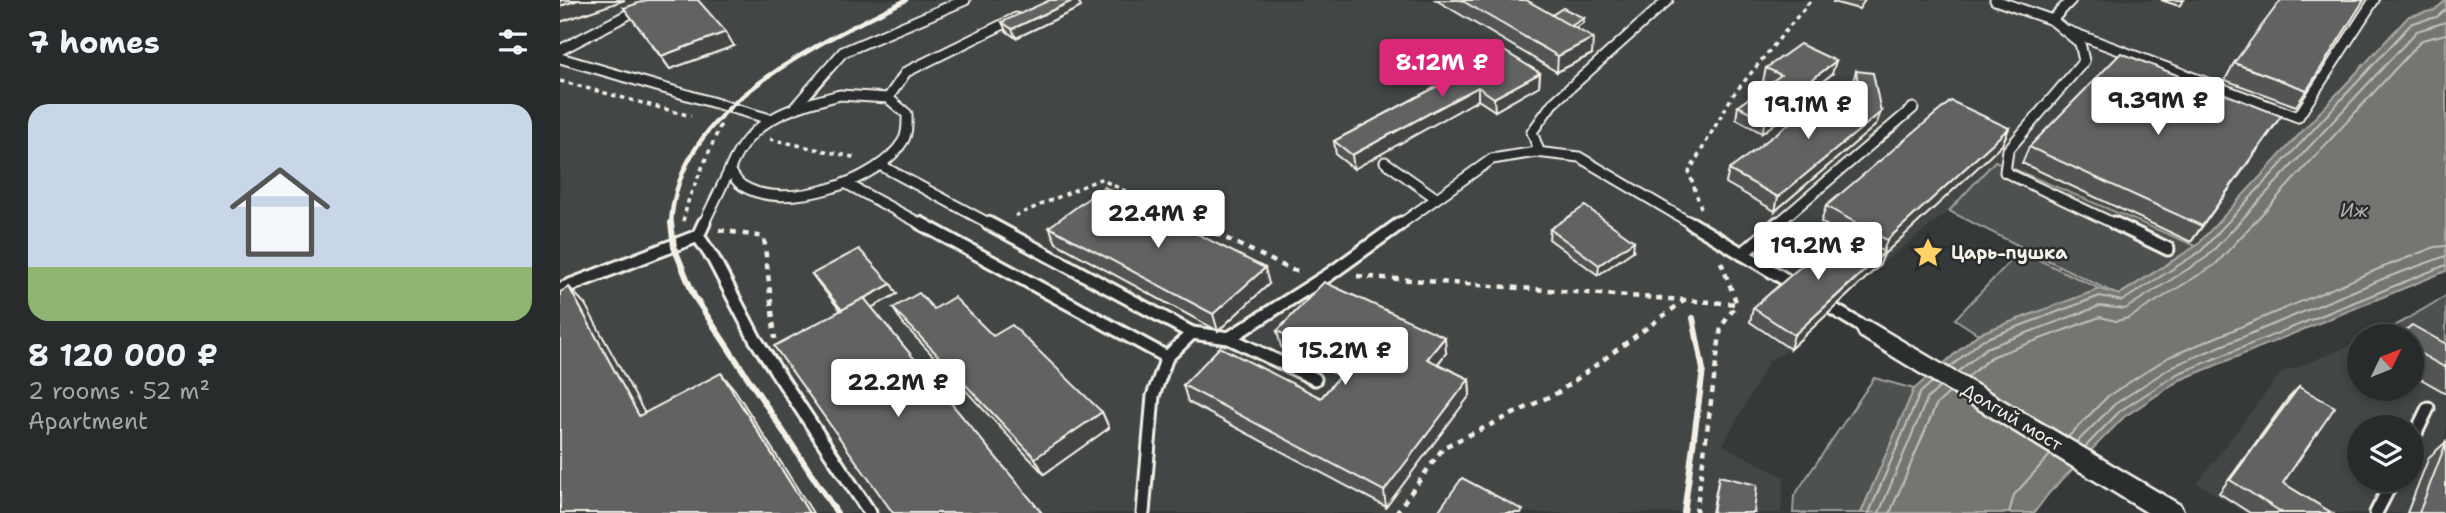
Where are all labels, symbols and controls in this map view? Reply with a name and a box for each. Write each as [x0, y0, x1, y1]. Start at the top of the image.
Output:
text: 7 homes [28, 22, 160, 63]
icon: filters [494, 23, 532, 61]
pin: 8.12M ₽ [1377, 40, 1507, 99]
text: 8.12M ₽ [1395, 47, 1489, 77]
pin: 9.39M ₽ [2093, 78, 2223, 137]
pin: 19.1M ₽ [1743, 82, 1873, 141]
text: 9.39M ₽ [2107, 85, 2209, 115]
text: 19.1M ₽ [1764, 89, 1852, 119]
icon: home [217, 149, 343, 275]
pin: 22.4M ₽ [1093, 190, 1223, 250]
text: 22.4M ₽ [1108, 198, 1208, 228]
water label: Иж [2340, 198, 2369, 223]
pin: 19.2M ₽ [1753, 222, 1883, 282]
text: 19.2M ₽ [1770, 230, 1866, 260]
place icon: Царь-пушка [1911, 236, 1945, 270]
place label: Царь-пушка [1951, 241, 2068, 265]
north arrow [2347, 324, 2424, 401]
map controls [2347, 324, 2424, 492]
pin: 15.2M ₽ [1280, 328, 1410, 387]
text: 8 120 000 ₽ [28, 335, 218, 376]
text: 15.2M ₽ [1298, 335, 1392, 365]
pin: 22.2M ₽ [833, 360, 963, 419]
text: 22.2M ₽ [847, 367, 949, 397]
text: 2 rooms · 52 m² [28, 376, 210, 406]
street label: Долгий мост [1957, 377, 2068, 457]
text: Apartment [28, 406, 148, 436]
button: layers [2347, 415, 2424, 492]

